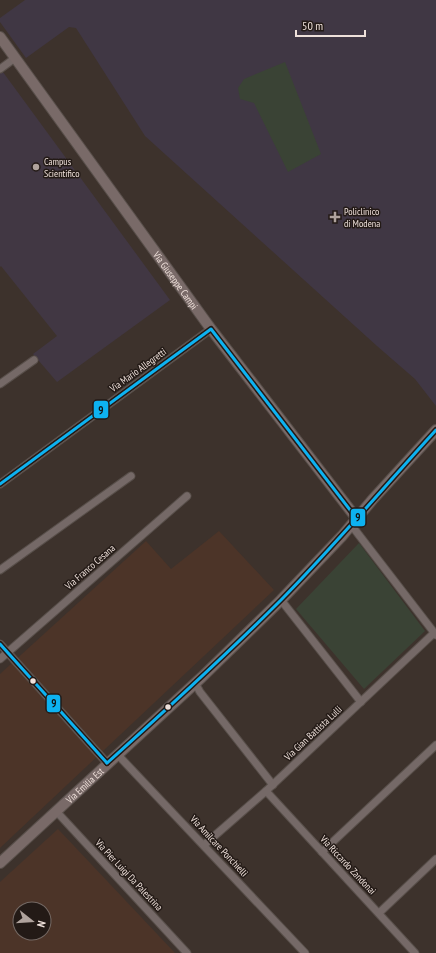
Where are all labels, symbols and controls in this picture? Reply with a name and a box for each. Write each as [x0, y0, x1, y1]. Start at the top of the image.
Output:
scale bar [296, 12, 365, 38]
text: 50 m [302, 18, 323, 33]
place label: Campus Scientifico [44, 155, 80, 180]
marker: Campus Scientifico [31, 162, 41, 172]
place label: Policlinico di Modena [344, 205, 380, 230]
marker: Policlinico di Modena [329, 211, 341, 223]
street label: Via Giuseppe Campi [150, 248, 201, 312]
street label: Via Mario Allegretti [106, 345, 169, 395]
line badge: 9 [93, 400, 109, 419]
text: 9 [98, 403, 104, 417]
line badge: 9 [350, 508, 366, 527]
text: 9 [355, 510, 361, 524]
street label: Via Franco Cesana [62, 542, 118, 593]
unlabelled marker [28, 676, 38, 686]
line badge: 9 [46, 694, 61, 713]
text: 9 [51, 696, 57, 710]
unlabelled marker [163, 702, 173, 712]
street label: Via Gian Battista Lulli [281, 703, 345, 764]
street label: Via Emilia Est [62, 764, 106, 806]
street label: Via Amilcare Ponchielli [187, 812, 251, 879]
street label: Via Riccardo Zandonai [317, 832, 379, 897]
street label: Via Pier Luigi Da Palestrina [92, 836, 166, 914]
north arrow [12, 901, 52, 941]
text: N [34, 919, 49, 929]

